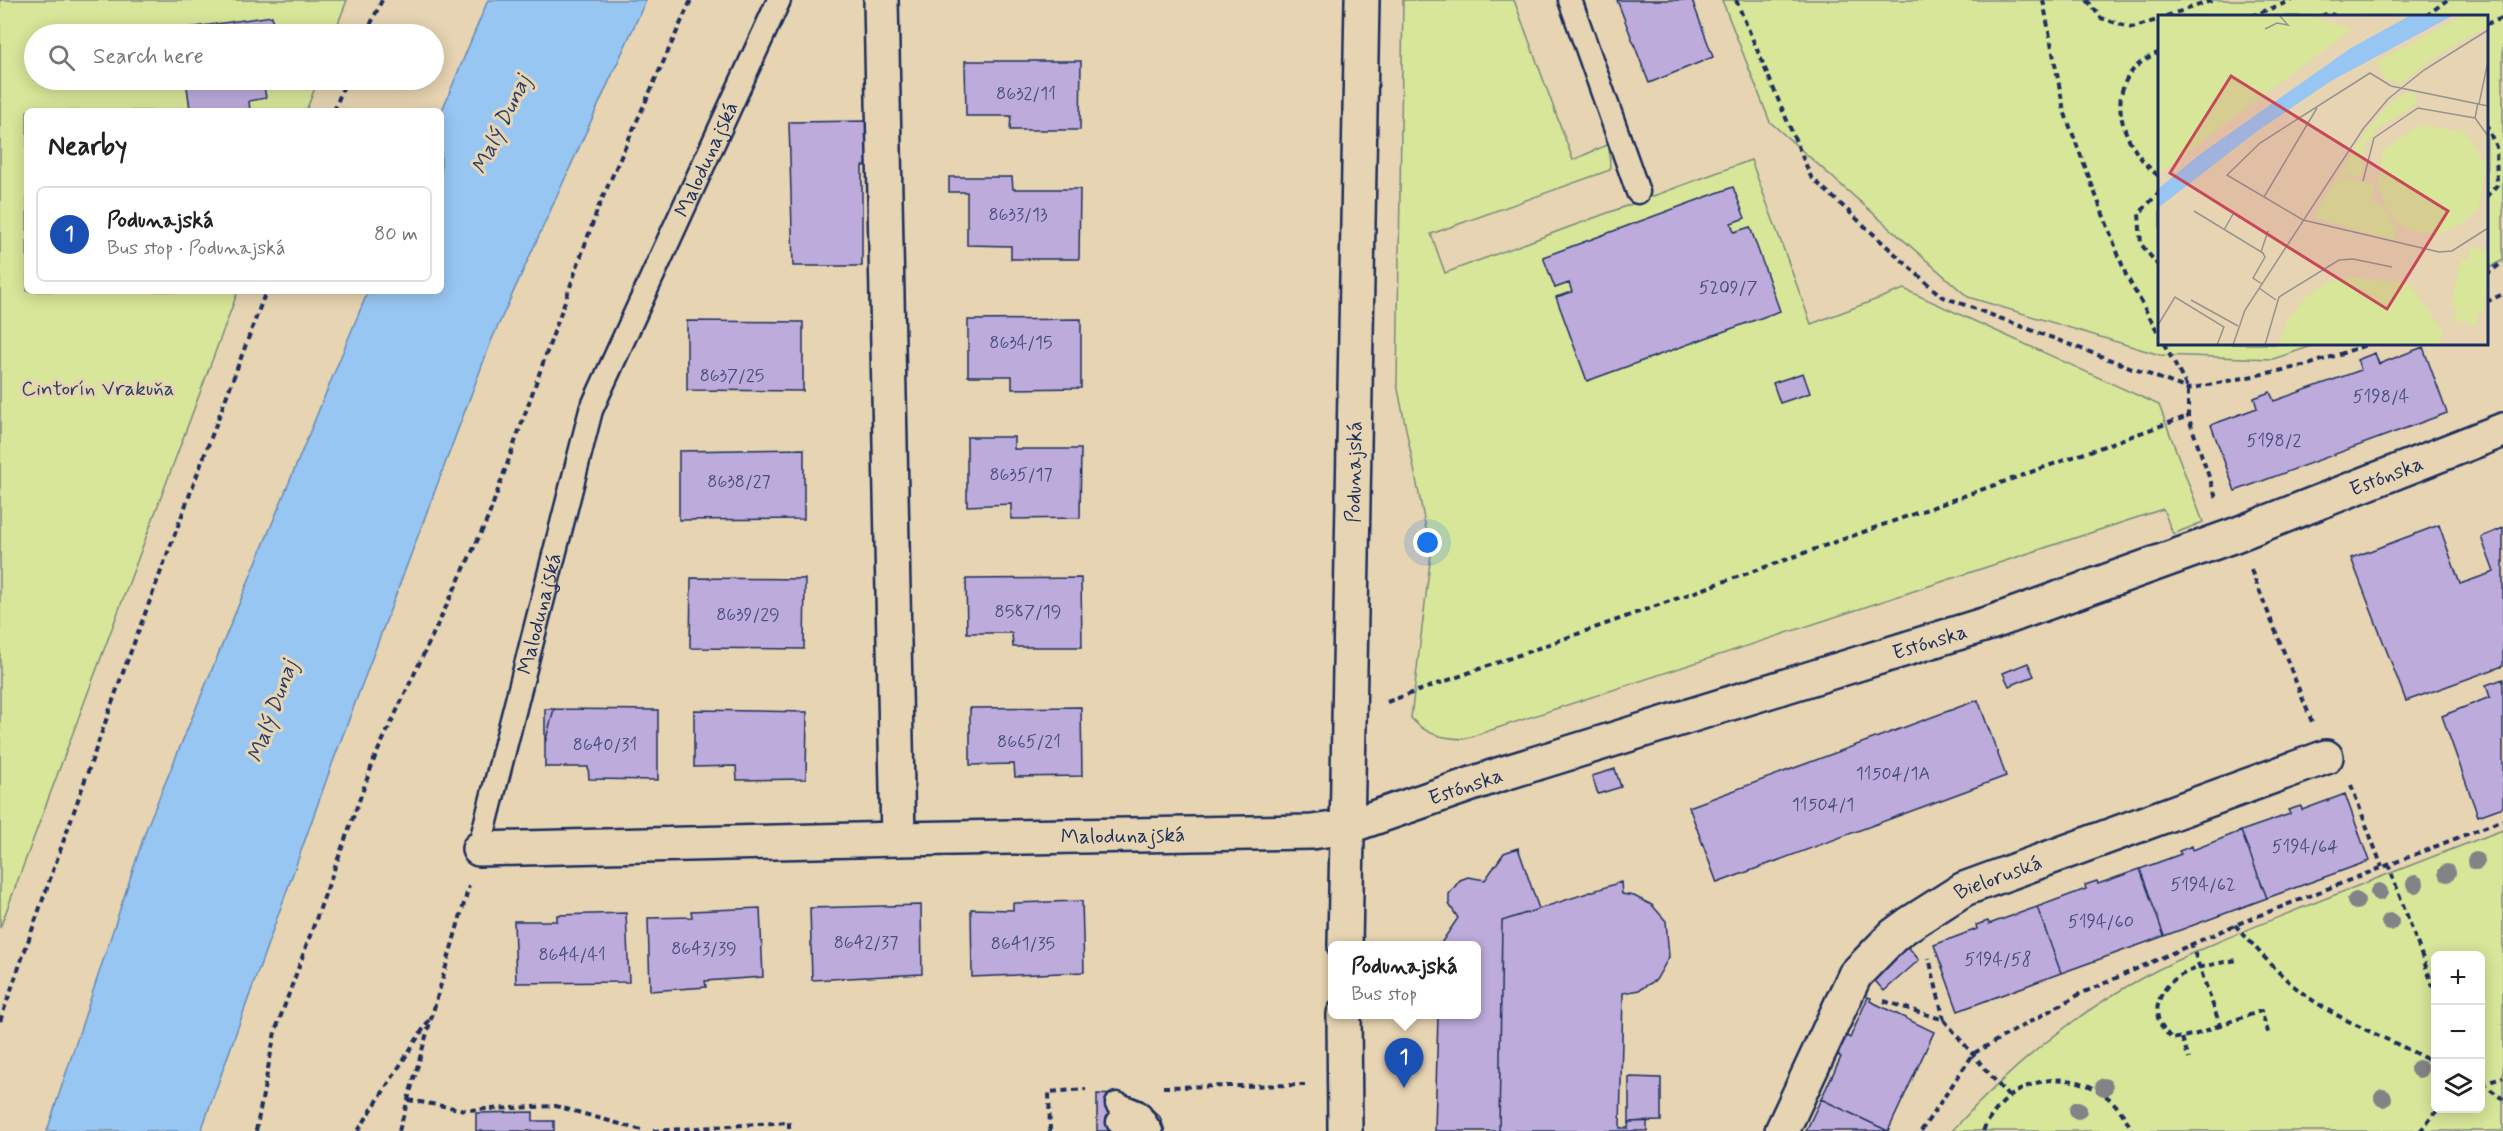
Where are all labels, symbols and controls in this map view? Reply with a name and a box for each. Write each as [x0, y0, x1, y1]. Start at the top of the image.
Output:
inset map [2158, 15, 2488, 345]
search box [24, 24, 444, 90]
icon: search [45, 41, 78, 74]
text: Search here [93, 43, 204, 71]
water label: Malý Dunaj [466, 69, 539, 179]
house number: 8632/11 [996, 82, 1056, 106]
street label: Malodunajská [668, 97, 746, 222]
text: Nearby [48, 130, 127, 164]
house number: 8633/13 [988, 203, 1048, 227]
text: Podunajská [107, 207, 214, 235]
text: 1 [65, 221, 74, 248]
text: 80 m [374, 221, 418, 248]
text: Bus stop · Podunajská [107, 235, 286, 262]
house number: 5209/7 [1699, 276, 1757, 300]
house number: 8634/15 [989, 331, 1053, 355]
house number: 8637/25 [700, 364, 764, 388]
park label: Cintorín Vrakuňa [21, 375, 175, 403]
house number: 5198/4 [2353, 385, 2409, 409]
street label: Podunajská [1340, 421, 1369, 523]
house number: 5198/2 [2247, 429, 2302, 453]
street label: Estónska [2346, 450, 2428, 504]
house number: 8635/17 [989, 463, 1053, 487]
house number: 8638/27 [707, 470, 771, 494]
your location [1413, 528, 1442, 557]
street label: Malodunajská [511, 550, 569, 677]
house number: 8587/19 [994, 600, 1062, 624]
house number: 8639/29 [716, 603, 780, 627]
street label: Estónska [1889, 618, 1971, 667]
water label: Malý Dunaj [242, 655, 305, 767]
house number: 8665/21 [997, 730, 1061, 754]
house number: 8640/31 [573, 733, 637, 757]
street label: Estónska [1425, 761, 1507, 813]
house number: 11504/1A [1856, 762, 1930, 786]
house number: 11504/1 [1792, 793, 1854, 817]
street label: Malodunajská [1060, 821, 1185, 851]
house number: 5194/64 [2272, 835, 2338, 859]
street label: Bieloruská [1949, 849, 2046, 907]
house number: 5194/62 [2170, 873, 2236, 897]
house number: 5194/60 [2068, 910, 2134, 934]
house number: 8642/37 [834, 931, 898, 955]
house number: 8641/35 [991, 932, 1055, 956]
house number: 8643/39 [671, 937, 737, 961]
popup [1328, 941, 1481, 1019]
house number: 8644/41 [538, 943, 606, 967]
house number: 5194/58 [1965, 948, 2032, 972]
map controls [2431, 951, 2485, 1113]
button: + [2431, 951, 2485, 1005]
text: Podunajská [1351, 953, 1458, 981]
text: Bus stop [1351, 981, 1417, 1008]
button: − [2431, 1005, 2485, 1059]
pin: 1 [1384, 1038, 1424, 1088]
button: layers [2431, 1059, 2485, 1113]

